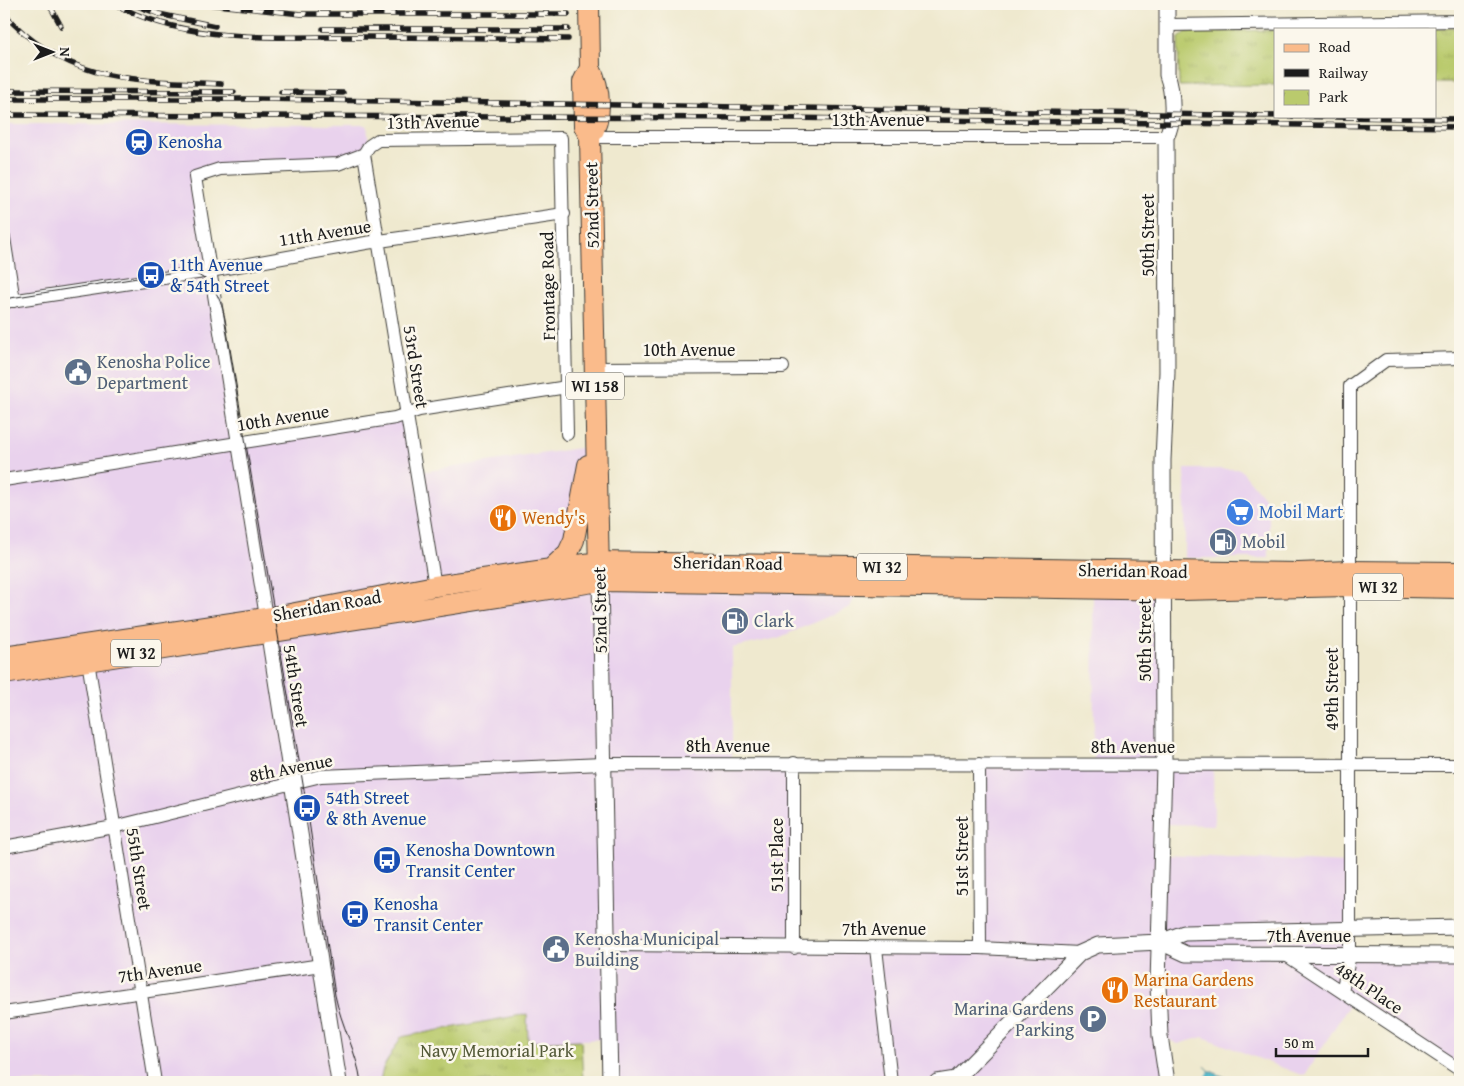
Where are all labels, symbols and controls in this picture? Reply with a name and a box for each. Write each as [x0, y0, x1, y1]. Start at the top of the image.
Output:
north arrow [28, 28, 78, 78]
legend [1274, 28, 1436, 118]
text: Road [1319, 36, 1350, 57]
text: N [55, 47, 75, 57]
text: Railway [1319, 62, 1369, 83]
text: Park [1319, 86, 1348, 107]
street label: 13th Avenue [831, 106, 925, 133]
street label: 13th Avenue [386, 107, 480, 136]
station icon: Kenosha [124, 127, 154, 157]
place label: Kenosha [158, 128, 223, 155]
street label: 52nd Street [577, 161, 606, 249]
street label: 50th Street [1134, 193, 1161, 277]
street label: 11th Avenue [277, 212, 373, 253]
street label: Frontage Road [533, 231, 562, 341]
place label: 11th Avenue & 54th Street [170, 251, 270, 299]
bus stop icon: 11th Avenue & 54th Street [136, 260, 166, 290]
street label: 53rd Street [397, 323, 436, 411]
street label: 10th Avenue [642, 336, 736, 363]
place label: Kenosha Police Department [97, 348, 211, 396]
public building icon: Kenosha Police Department [63, 357, 93, 387]
road number: WI 158 [566, 372, 624, 400]
street label: 10th Avenue [235, 397, 331, 438]
supermarket icon: Mobil Mart [1225, 497, 1255, 527]
place label: Mobil Mart [1259, 498, 1344, 525]
restaurant icon: Wendy's [488, 503, 518, 533]
place label: Wendy's [522, 504, 586, 531]
fuel station icon: Mobil [1208, 527, 1238, 557]
place label: Mobil [1242, 528, 1285, 555]
street label: Sheridan Road [673, 548, 783, 577]
road number: WI 32 [857, 554, 907, 580]
street label: Sheridan Road [1078, 556, 1188, 585]
street label: 52nd Street [585, 566, 614, 654]
road number: WI 32 [1353, 574, 1403, 600]
street label: Sheridan Road [271, 583, 384, 628]
street label: 50th Street [1131, 598, 1158, 682]
fuel station icon: Clark [720, 606, 750, 636]
place label: Clark [754, 607, 795, 634]
road number: WI 32 [111, 640, 161, 666]
street label: 54th Street [277, 643, 316, 730]
street label: 49th Street [1318, 647, 1345, 731]
street label: 8th Avenue [686, 732, 770, 759]
street label: 8th Avenue [1091, 733, 1175, 760]
street label: 8th Avenue [247, 746, 335, 789]
place label: 54th Street & 8th Avenue [326, 784, 427, 832]
bus stop icon: 54th Street & 8th Avenue [292, 793, 322, 823]
street label: 51st Street [948, 815, 975, 896]
street label: 51st Place [763, 818, 790, 892]
street label: 55th Street [120, 826, 159, 913]
place label: Kenosha Downtown Transit Center [406, 836, 555, 884]
bus stop icon: Kenosha Downtown Transit Center [372, 845, 402, 875]
place label: Kenosha Transit Center [374, 890, 484, 938]
bus stop icon: Kenosha Transit Center [340, 899, 370, 929]
street label: 7th Avenue [842, 915, 926, 942]
street label: 7th Avenue [1267, 922, 1351, 949]
place label: Kenosha Municipal Building [575, 925, 719, 973]
public building icon: Kenosha Municipal Building [541, 934, 571, 964]
street label: 7th Avenue [116, 951, 204, 990]
street label: 48th Place [1330, 955, 1409, 1020]
place label: Marina Gardens Restaurant [1134, 966, 1254, 1014]
restaurant icon: Marina Gardens Restaurant [1100, 975, 1130, 1005]
place label: Marina Gardens Parking [954, 995, 1074, 1043]
parking icon: Marina Gardens Parking [1078, 1004, 1108, 1034]
scale bar [1276, 1026, 1369, 1058]
text: 50 m [1284, 1032, 1315, 1053]
park label: Navy Memorial Park [420, 1037, 575, 1064]

